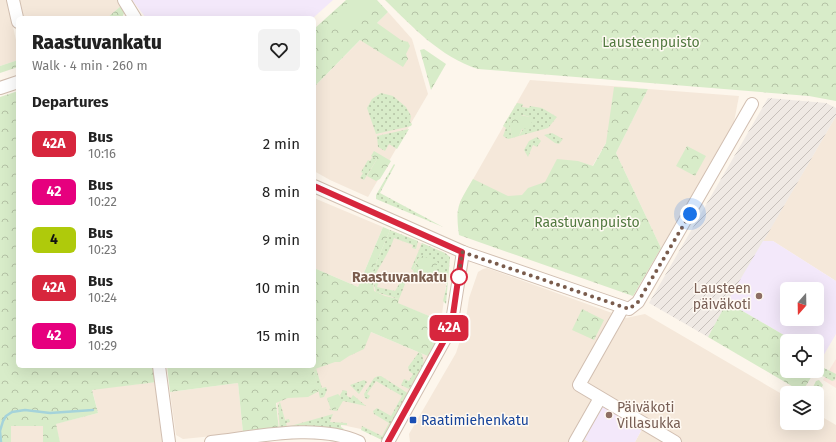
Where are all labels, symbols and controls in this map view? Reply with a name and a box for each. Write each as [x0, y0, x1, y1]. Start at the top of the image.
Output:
button: heart [258, 29, 300, 71]
text: Raastuvankatu [32, 31, 162, 54]
park label: Lausteenpuisto [602, 34, 700, 51]
text: Walk · 4 min · 260 m [32, 58, 148, 73]
text: Departures [32, 93, 109, 111]
text: Bus [88, 128, 113, 146]
text: 42A [42, 135, 66, 152]
text: 2 min [263, 135, 300, 153]
text: 10:16 [88, 146, 116, 161]
text: Bus [88, 176, 113, 194]
text: 42 [47, 183, 61, 200]
text: 8 min [262, 183, 300, 201]
text: 10:22 [88, 194, 117, 209]
your location [680, 204, 700, 224]
park label: Raastuvanpuisto [534, 214, 640, 231]
text: Bus [88, 224, 113, 242]
text: 4 [50, 231, 58, 248]
text: 9 min [262, 231, 300, 249]
text: 10:23 [88, 242, 117, 257]
marker: Raastuvankatu [450, 268, 468, 286]
place label: Raastuvankatu [352, 269, 447, 286]
text: Bus [88, 272, 113, 290]
text: 42A [42, 279, 66, 296]
text: 10 min [255, 279, 300, 297]
place label: Lausteen päiväkoti [693, 280, 751, 313]
north arrow [780, 282, 824, 326]
map controls [780, 282, 824, 430]
text: 10:24 [88, 290, 117, 305]
marker: Lausteen päiväkoti [754, 291, 764, 301]
line badge: 42A [426, 315, 472, 341]
text: 42A [437, 319, 461, 336]
text: Bus [88, 320, 113, 338]
text: 42 [47, 327, 61, 344]
text: 15 min [256, 327, 300, 345]
button: locate [780, 334, 824, 378]
text: 10:29 [88, 338, 117, 353]
button: layers [780, 386, 824, 430]
place label: Päiväkoti Villasukka [617, 399, 681, 432]
marker: Päiväkoti Villasukka [604, 410, 614, 420]
place label: Raatimiehenkatu [421, 412, 529, 429]
marker: Raatimiehenkatu [408, 415, 418, 425]

